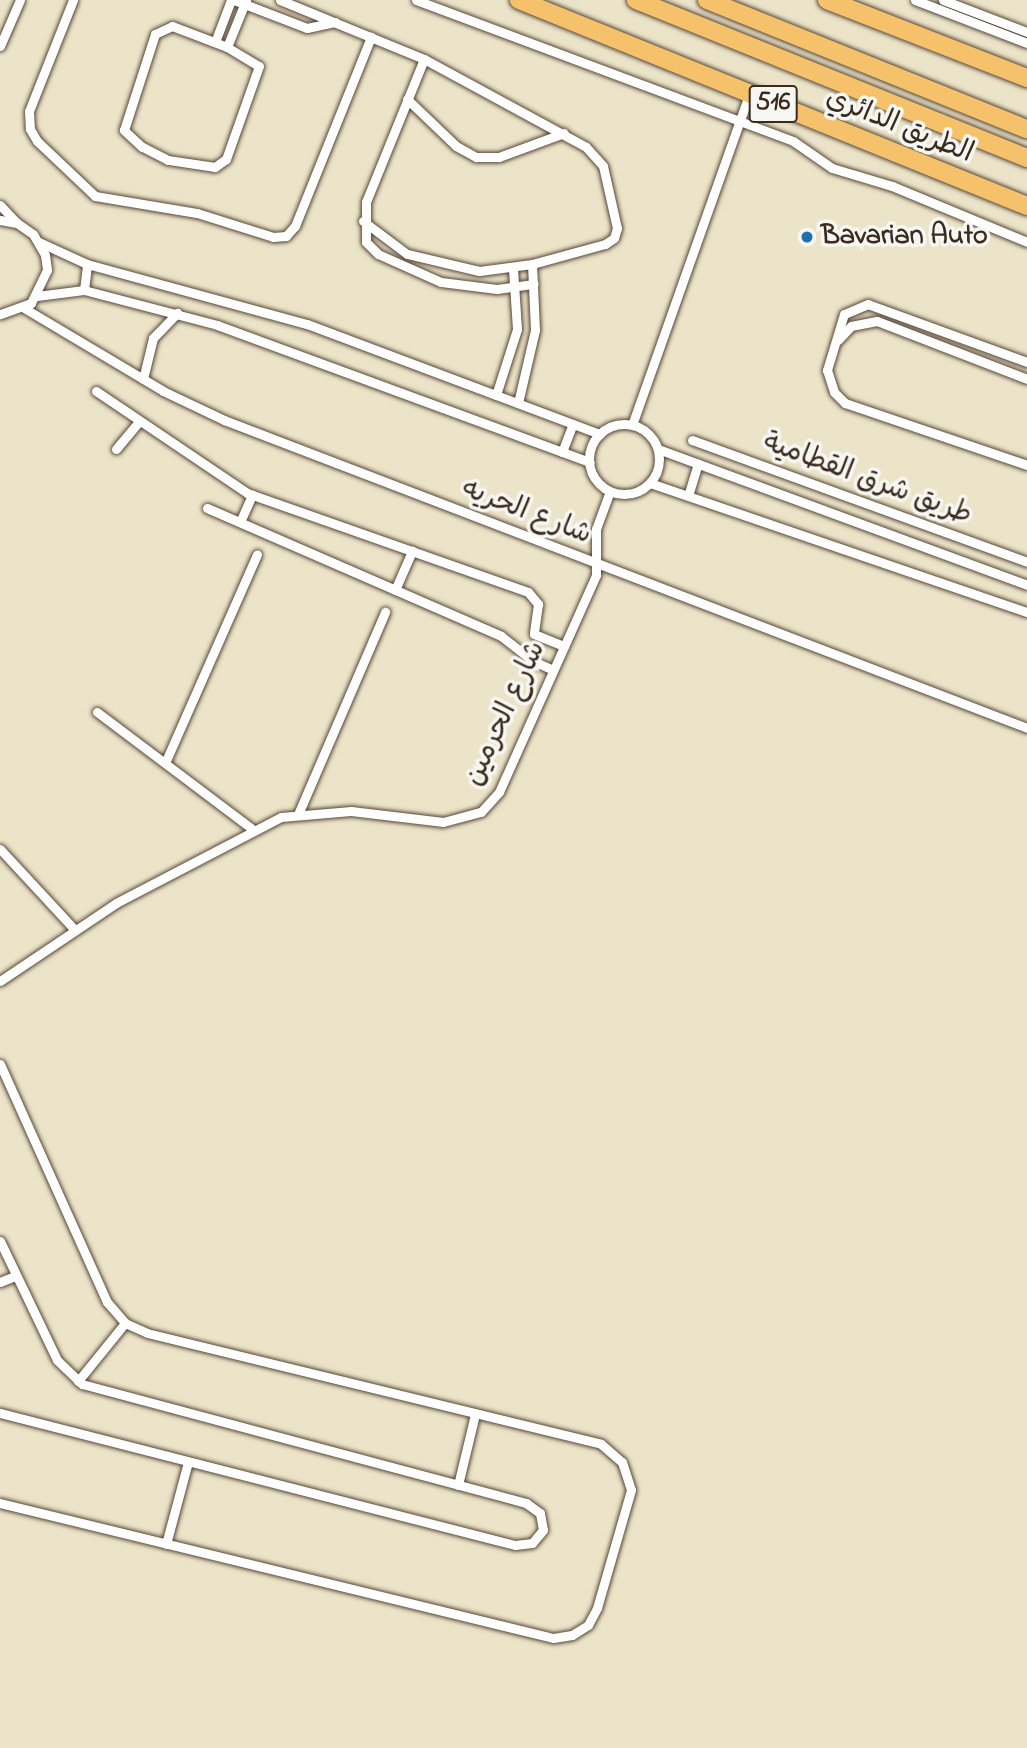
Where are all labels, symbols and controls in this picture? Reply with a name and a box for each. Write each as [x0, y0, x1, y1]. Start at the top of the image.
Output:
road number: 516 [748, 82, 798, 127]
street label: الطريق الدائري [820, 82, 978, 172]
place label: Bavarian Auto [821, 220, 988, 254]
marker: Bavarian Auto [799, 229, 815, 245]
street label: طريق شرق القطامية [758, 427, 976, 533]
street label: شارع الحريه [457, 473, 595, 553]
street label: شارع الحرمين [458, 636, 554, 792]

